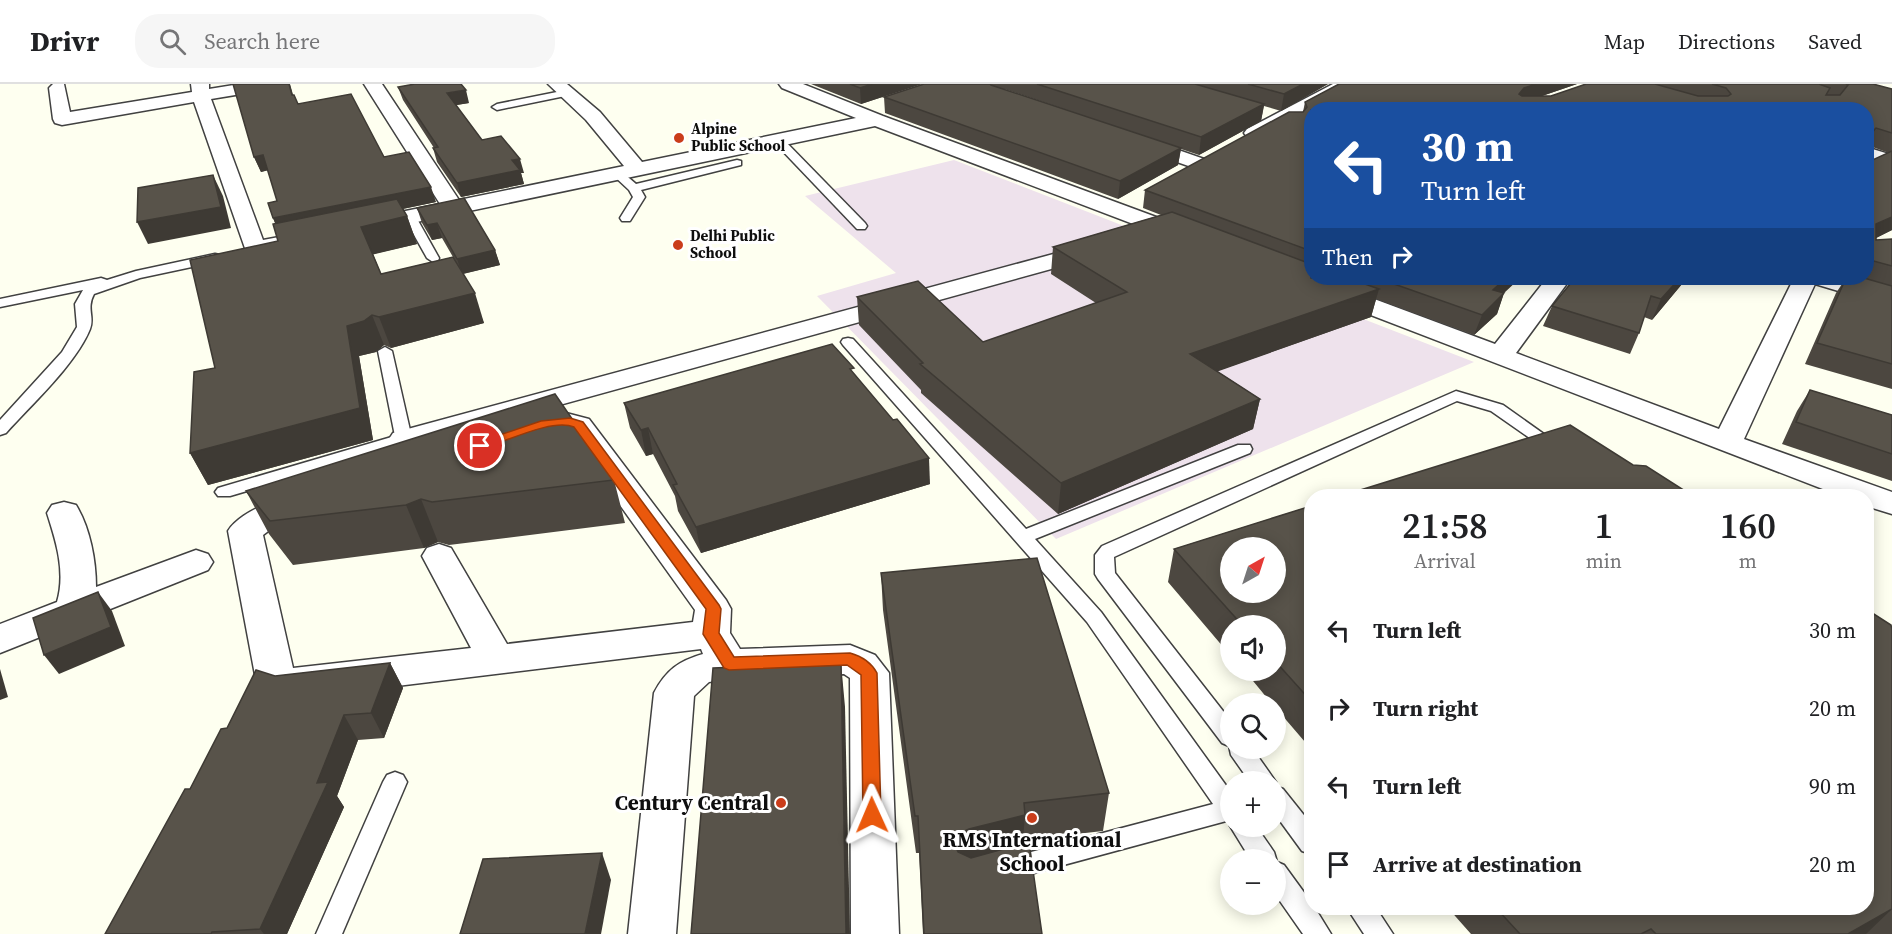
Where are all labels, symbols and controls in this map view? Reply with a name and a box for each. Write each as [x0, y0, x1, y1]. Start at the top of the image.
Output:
search box [135, 14, 555, 68]
text: Drivr [30, 22, 99, 60]
icon: search [156, 25, 189, 58]
text: Search here [204, 26, 320, 56]
text: Map [1604, 27, 1645, 56]
text: Directions [1678, 27, 1775, 56]
text: Saved [1808, 27, 1862, 56]
text: 30 m [1421, 117, 1514, 175]
place label: Alpine Public School [691, 118, 786, 156]
icon: left [1322, 126, 1400, 204]
marker: Alpine Public School [672, 131, 686, 145]
text: Turn left [1421, 172, 1525, 209]
place label: Delhi Public School [690, 225, 775, 263]
marker: Delhi Public School [671, 238, 685, 252]
icon: right [1385, 240, 1418, 273]
text: Then [1322, 242, 1373, 272]
pin [454, 420, 505, 471]
icon: arrive [463, 429, 496, 462]
text: 21:58 [1402, 501, 1488, 550]
text: 1 [1594, 501, 1613, 550]
text: 160 [1720, 501, 1776, 550]
north arrow [1220, 537, 1286, 603]
map controls [1220, 537, 1286, 915]
text: Arrival [1414, 547, 1476, 575]
text: min [1586, 547, 1622, 575]
text: m [1739, 547, 1757, 575]
icon: left [1322, 614, 1355, 647]
button: sound [1220, 615, 1286, 681]
text: Turn left [1373, 615, 1461, 645]
text: 30 m [1809, 615, 1856, 645]
icon: right [1322, 692, 1355, 725]
button: search [1220, 693, 1286, 759]
text: Turn right [1373, 693, 1478, 723]
text: 20 m [1809, 693, 1856, 723]
icon: left [1322, 770, 1355, 803]
button: + [1220, 771, 1286, 837]
text: Turn left [1373, 771, 1461, 801]
text: 90 m [1809, 771, 1856, 801]
position arrow [840, 783, 904, 847]
place label: Century Central [615, 788, 769, 817]
marker: Century Central [774, 796, 788, 810]
marker: RMS International School [1025, 811, 1039, 825]
place label: RMS International School [943, 825, 1122, 878]
icon: arrive [1322, 848, 1355, 881]
button: − [1220, 849, 1286, 915]
text: Arrive at destination [1373, 849, 1582, 879]
text: 20 m [1809, 849, 1856, 879]

